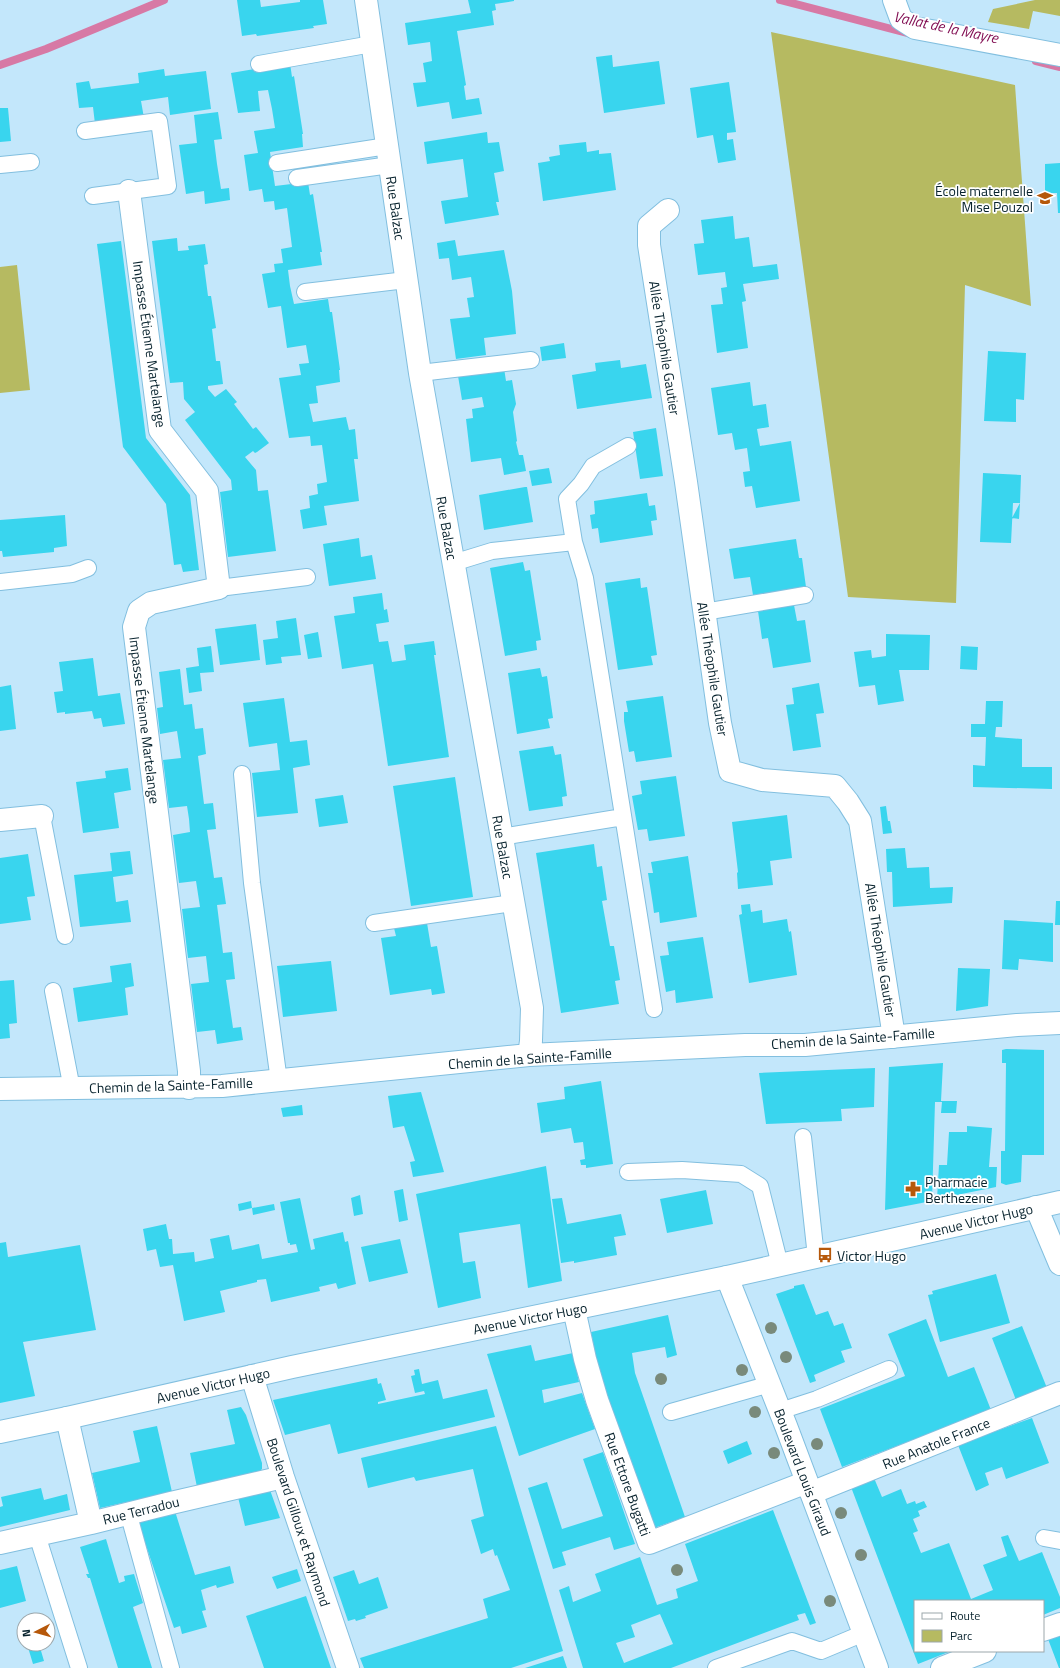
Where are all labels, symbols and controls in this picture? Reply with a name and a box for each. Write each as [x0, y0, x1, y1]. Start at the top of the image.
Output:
water label: Vallat de la Mayre [892, 5, 1001, 50]
street label: Rue Balzac [381, 175, 411, 241]
place label: École maternelle Mise Pouzol [935, 180, 1033, 217]
school or university icon: École maternelle Mise Pouzol [1036, 189, 1054, 207]
street label: Impasse Étienne Martelange [128, 259, 172, 429]
street label: Allée Théophile Gautier [644, 279, 686, 417]
street label: Rue Balzac [431, 494, 463, 562]
street label: Allée Théophile Gautier [692, 600, 734, 738]
street label: Impasse Étienne Martelange [124, 635, 166, 805]
street label: Rue Balzac [487, 813, 519, 881]
street label: Allée Théophile Gautier [860, 881, 902, 1019]
street label: Chemin de la Sainte-Famille [770, 1022, 936, 1054]
street label: Chemin de la Sainte-Famille [447, 1042, 613, 1074]
street label: Chemin de la Sainte-Famille [89, 1072, 253, 1098]
place label: Pharmacie Berthezene [925, 1171, 993, 1208]
pharmacy icon: Pharmacie Berthezene [904, 1180, 922, 1198]
street label: Avenue Victor Hugo [917, 1198, 1035, 1244]
place label: Victor Hugo [837, 1245, 906, 1266]
bus stop icon: Victor Hugo [816, 1246, 834, 1264]
street label: Avenue Victor Hugo [471, 1297, 589, 1339]
street label: Avenue Victor Hugo [154, 1362, 272, 1408]
street label: Boulevard Louis Giraud [769, 1405, 837, 1539]
street label: Rue Anatole France [879, 1412, 993, 1474]
street label: Rue Ettore Bugatti [599, 1429, 657, 1539]
street label: Boulevard Gilloux et Raymond [262, 1435, 336, 1609]
street label: Rue Terradou [100, 1490, 182, 1530]
legend [914, 1600, 1044, 1652]
text: Route [950, 1606, 980, 1625]
north arrow [16, 1612, 56, 1652]
text: Parc [950, 1626, 972, 1645]
text: N [18, 1628, 34, 1638]

